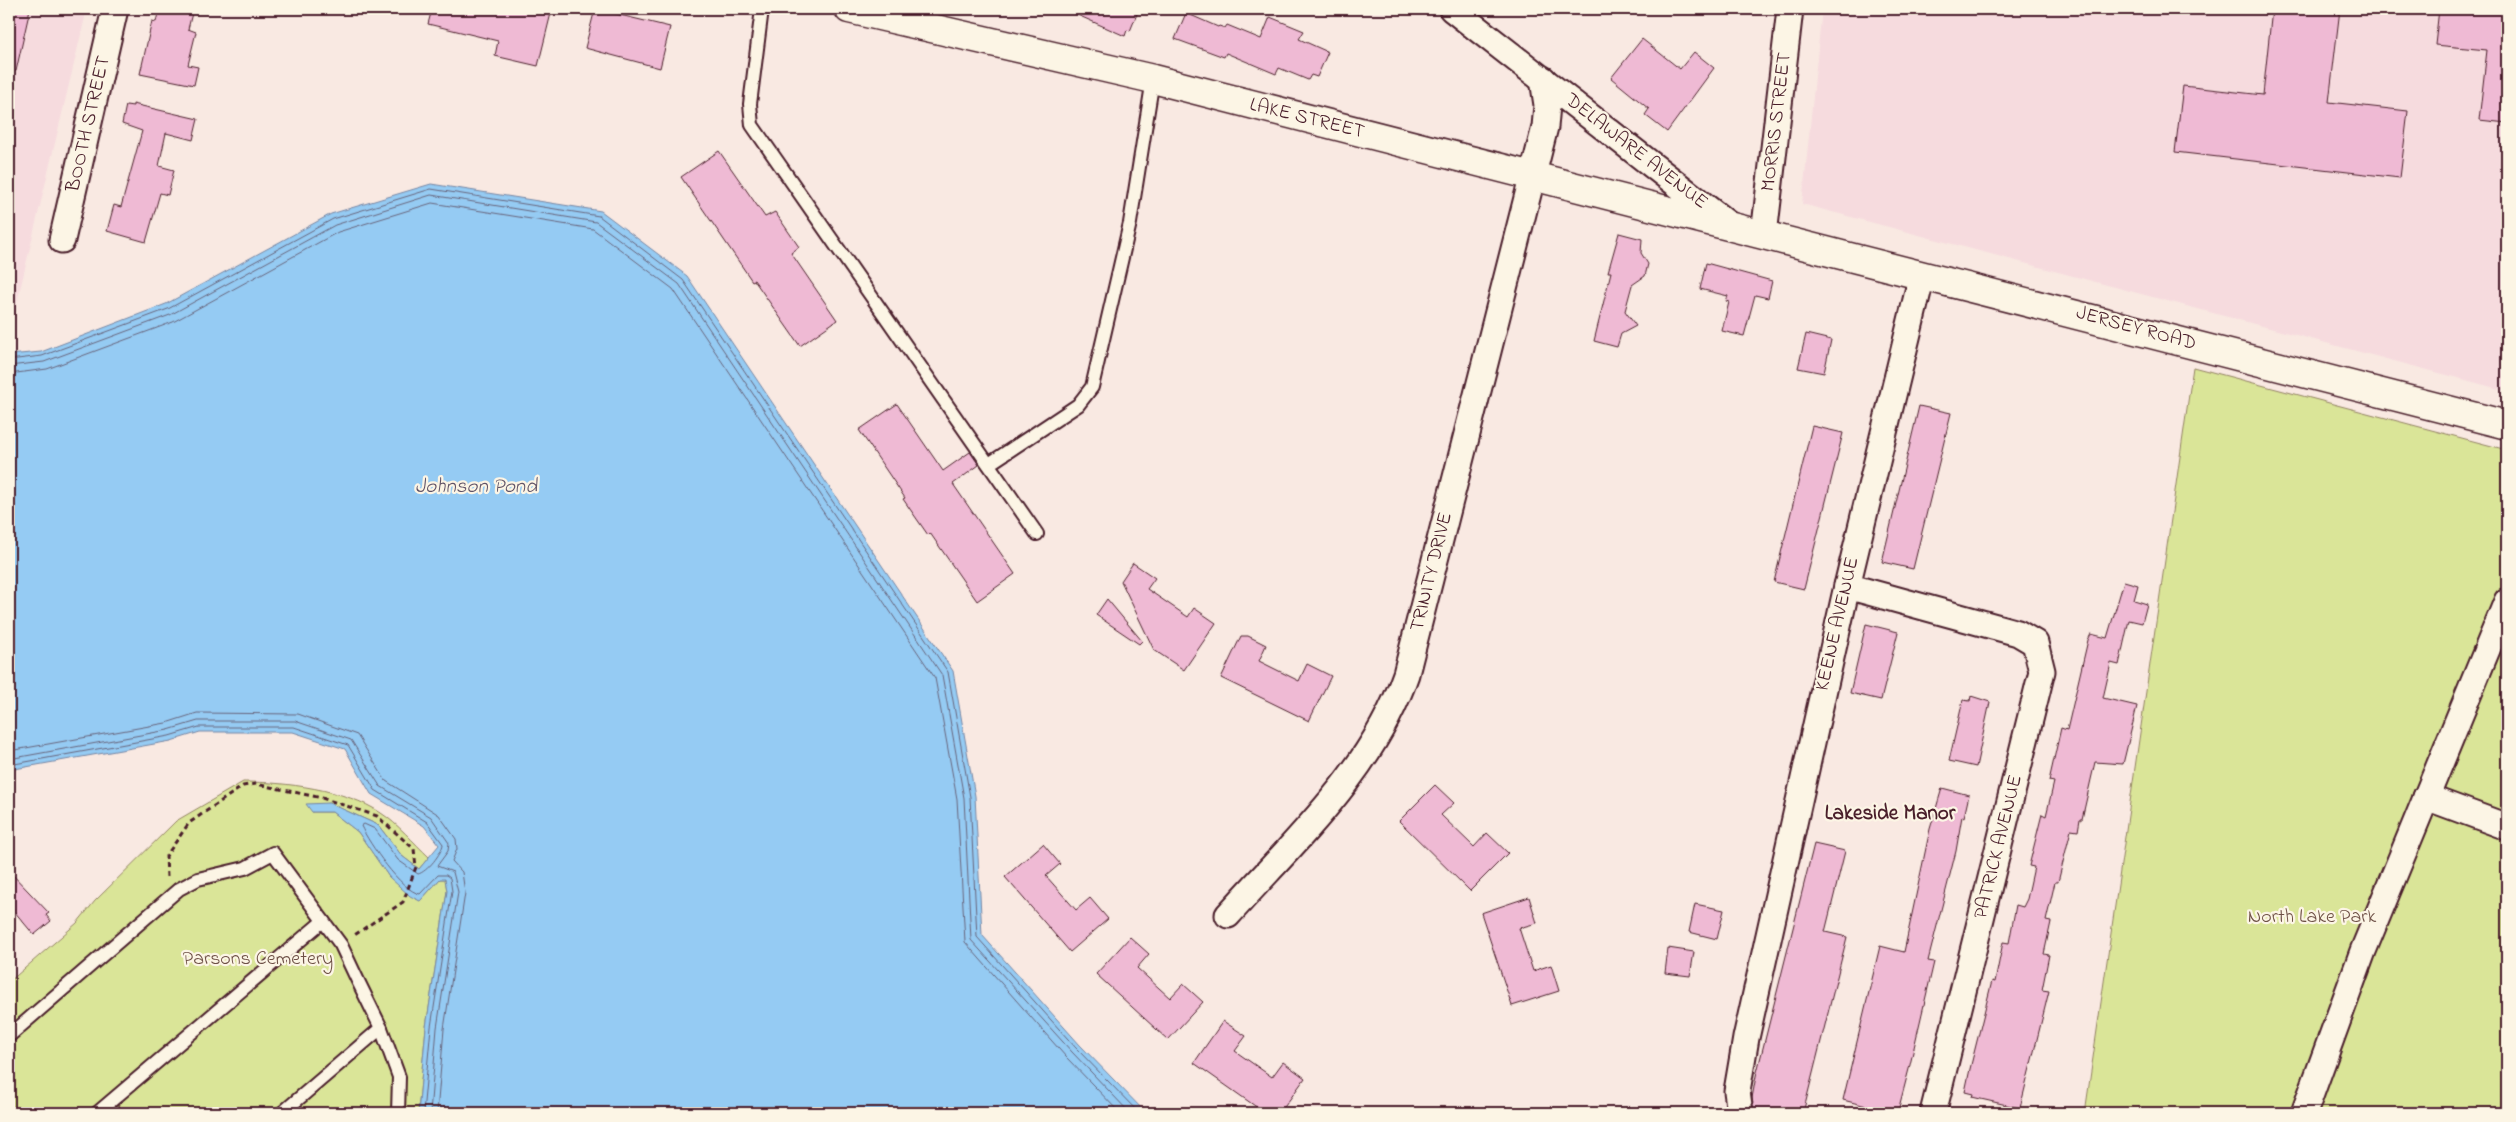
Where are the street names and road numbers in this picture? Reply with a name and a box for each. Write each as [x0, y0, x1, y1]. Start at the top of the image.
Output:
street label: MORRIS STREET [1754, 51, 1800, 193]
street label: BOOTH STREET [59, 53, 119, 196]
street label: DELAWARE AVENUE [1557, 86, 1714, 217]
street label: LAKE STREET [1246, 91, 1368, 147]
street label: JERSEY ROAD [2073, 299, 2199, 359]
street label: TRINITY DRIVE [1403, 509, 1461, 635]
street label: KEENE AVENUE [1808, 554, 1868, 694]
street label: PATRICK AVENUE [1967, 772, 2031, 922]

